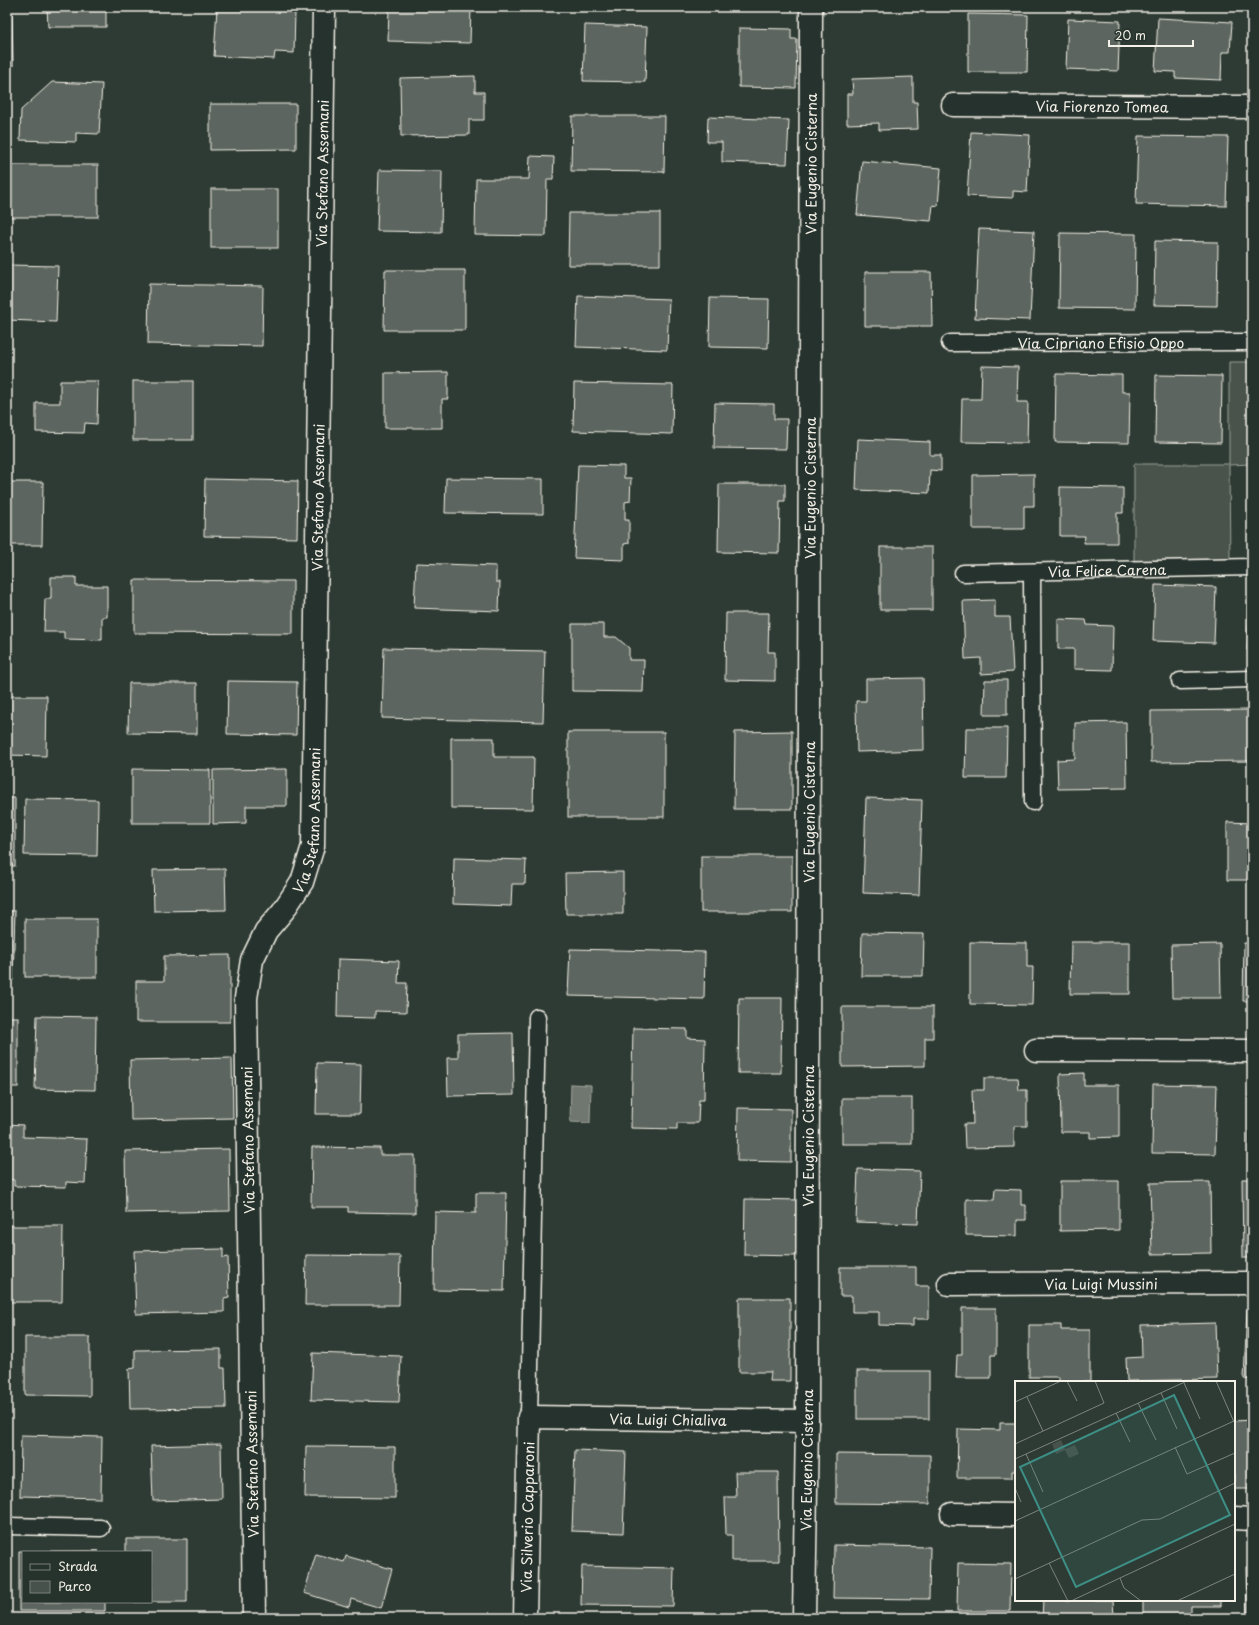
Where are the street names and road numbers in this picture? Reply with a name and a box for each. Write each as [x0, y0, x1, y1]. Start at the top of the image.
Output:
street label: Via Eugenio Cisterna [800, 93, 821, 235]
street label: Via Fiorenzo Tomea [1036, 95, 1169, 117]
street label: Via Stefano Assemani [310, 99, 333, 247]
street label: Via Cipriano Efisio Oppo [1018, 332, 1185, 353]
street label: Via Eugenio Cisterna [799, 417, 820, 559]
street label: Via Stefano Assemani [306, 423, 329, 571]
street label: Via Felice Carena [1048, 558, 1167, 582]
street label: Via Eugenio Cisterna [798, 741, 819, 883]
street label: Via Stefano Assemani [287, 747, 325, 897]
street label: Via Eugenio Cisterna [797, 1065, 819, 1207]
street label: Via Stefano Assemani [236, 1066, 260, 1214]
street label: Via Luigi Mussini [1044, 1273, 1158, 1294]
street label: Via Eugenio Cisterna [795, 1389, 818, 1531]
street label: Via Stefano Assemani [240, 1390, 264, 1538]
street label: Via Luigi Chialiva [609, 1408, 727, 1430]
street label: Via Silverio Capparoni [515, 1441, 539, 1593]

